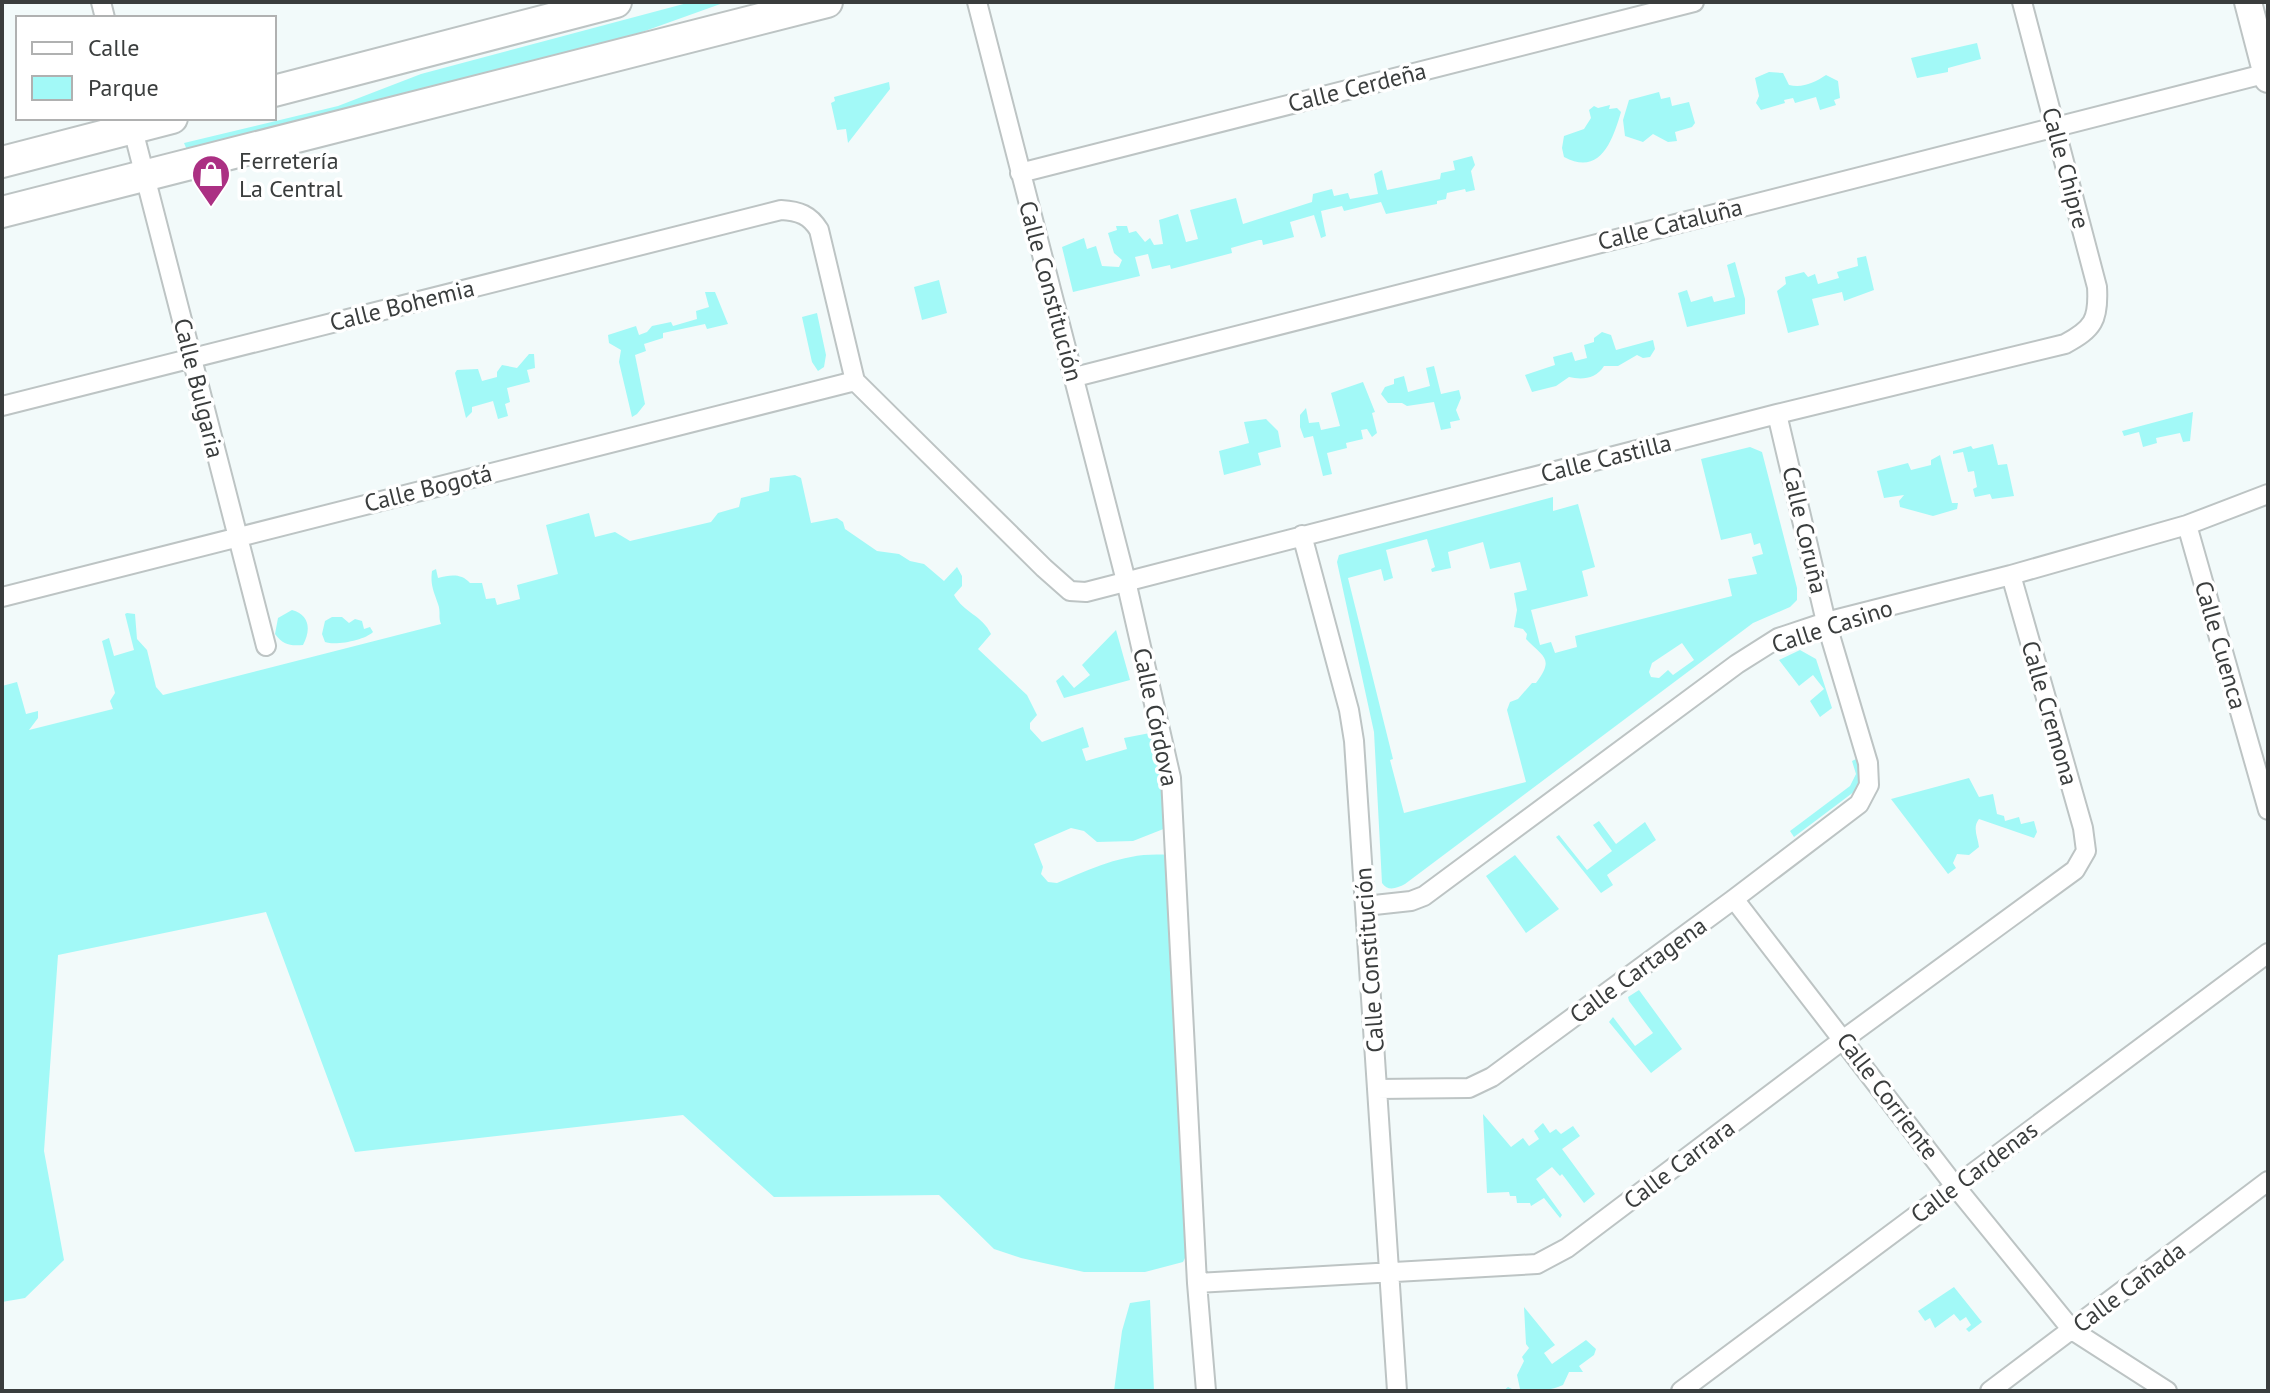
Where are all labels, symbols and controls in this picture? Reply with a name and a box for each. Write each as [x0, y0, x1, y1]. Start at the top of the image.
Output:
legend [16, 16, 276, 120]
text: Calle [88, 32, 139, 63]
street label: Calle Cerdeña [1285, 55, 1429, 119]
text: Parque [88, 72, 159, 103]
street label: Calle Chipre [2035, 104, 2097, 232]
place label: Ferretería La Central [239, 145, 343, 204]
shop icon: Ferretería La Central [190, 153, 232, 208]
street label: Calle Cataluña [1594, 191, 1746, 257]
street label: Calle Constitución [1012, 197, 1090, 385]
street label: Calle Bohemia [327, 272, 477, 338]
street label: Calle Bulgaria [167, 315, 231, 461]
street label: Calle Castilla [1537, 427, 1675, 489]
street label: Calle Bogotá [361, 457, 495, 519]
street label: Calle Coruña [1775, 463, 1835, 597]
street label: Calle Cuenca [2188, 577, 2254, 713]
street label: Calle Casino [1768, 592, 1896, 660]
street label: Calle Cremona [2015, 637, 2085, 789]
street label: Calle Córdova [1126, 645, 1186, 789]
street label: Calle Constitución [1347, 866, 1391, 1054]
street label: Calle Cartagena [1563, 910, 1713, 1030]
street label: Calle Corriente [1830, 1026, 1946, 1166]
street label: Calle Carrara [1617, 1112, 1741, 1216]
street label: Calle Cardenas [1904, 1114, 2044, 1230]
street label: Calle Cañada [2067, 1235, 2191, 1339]

